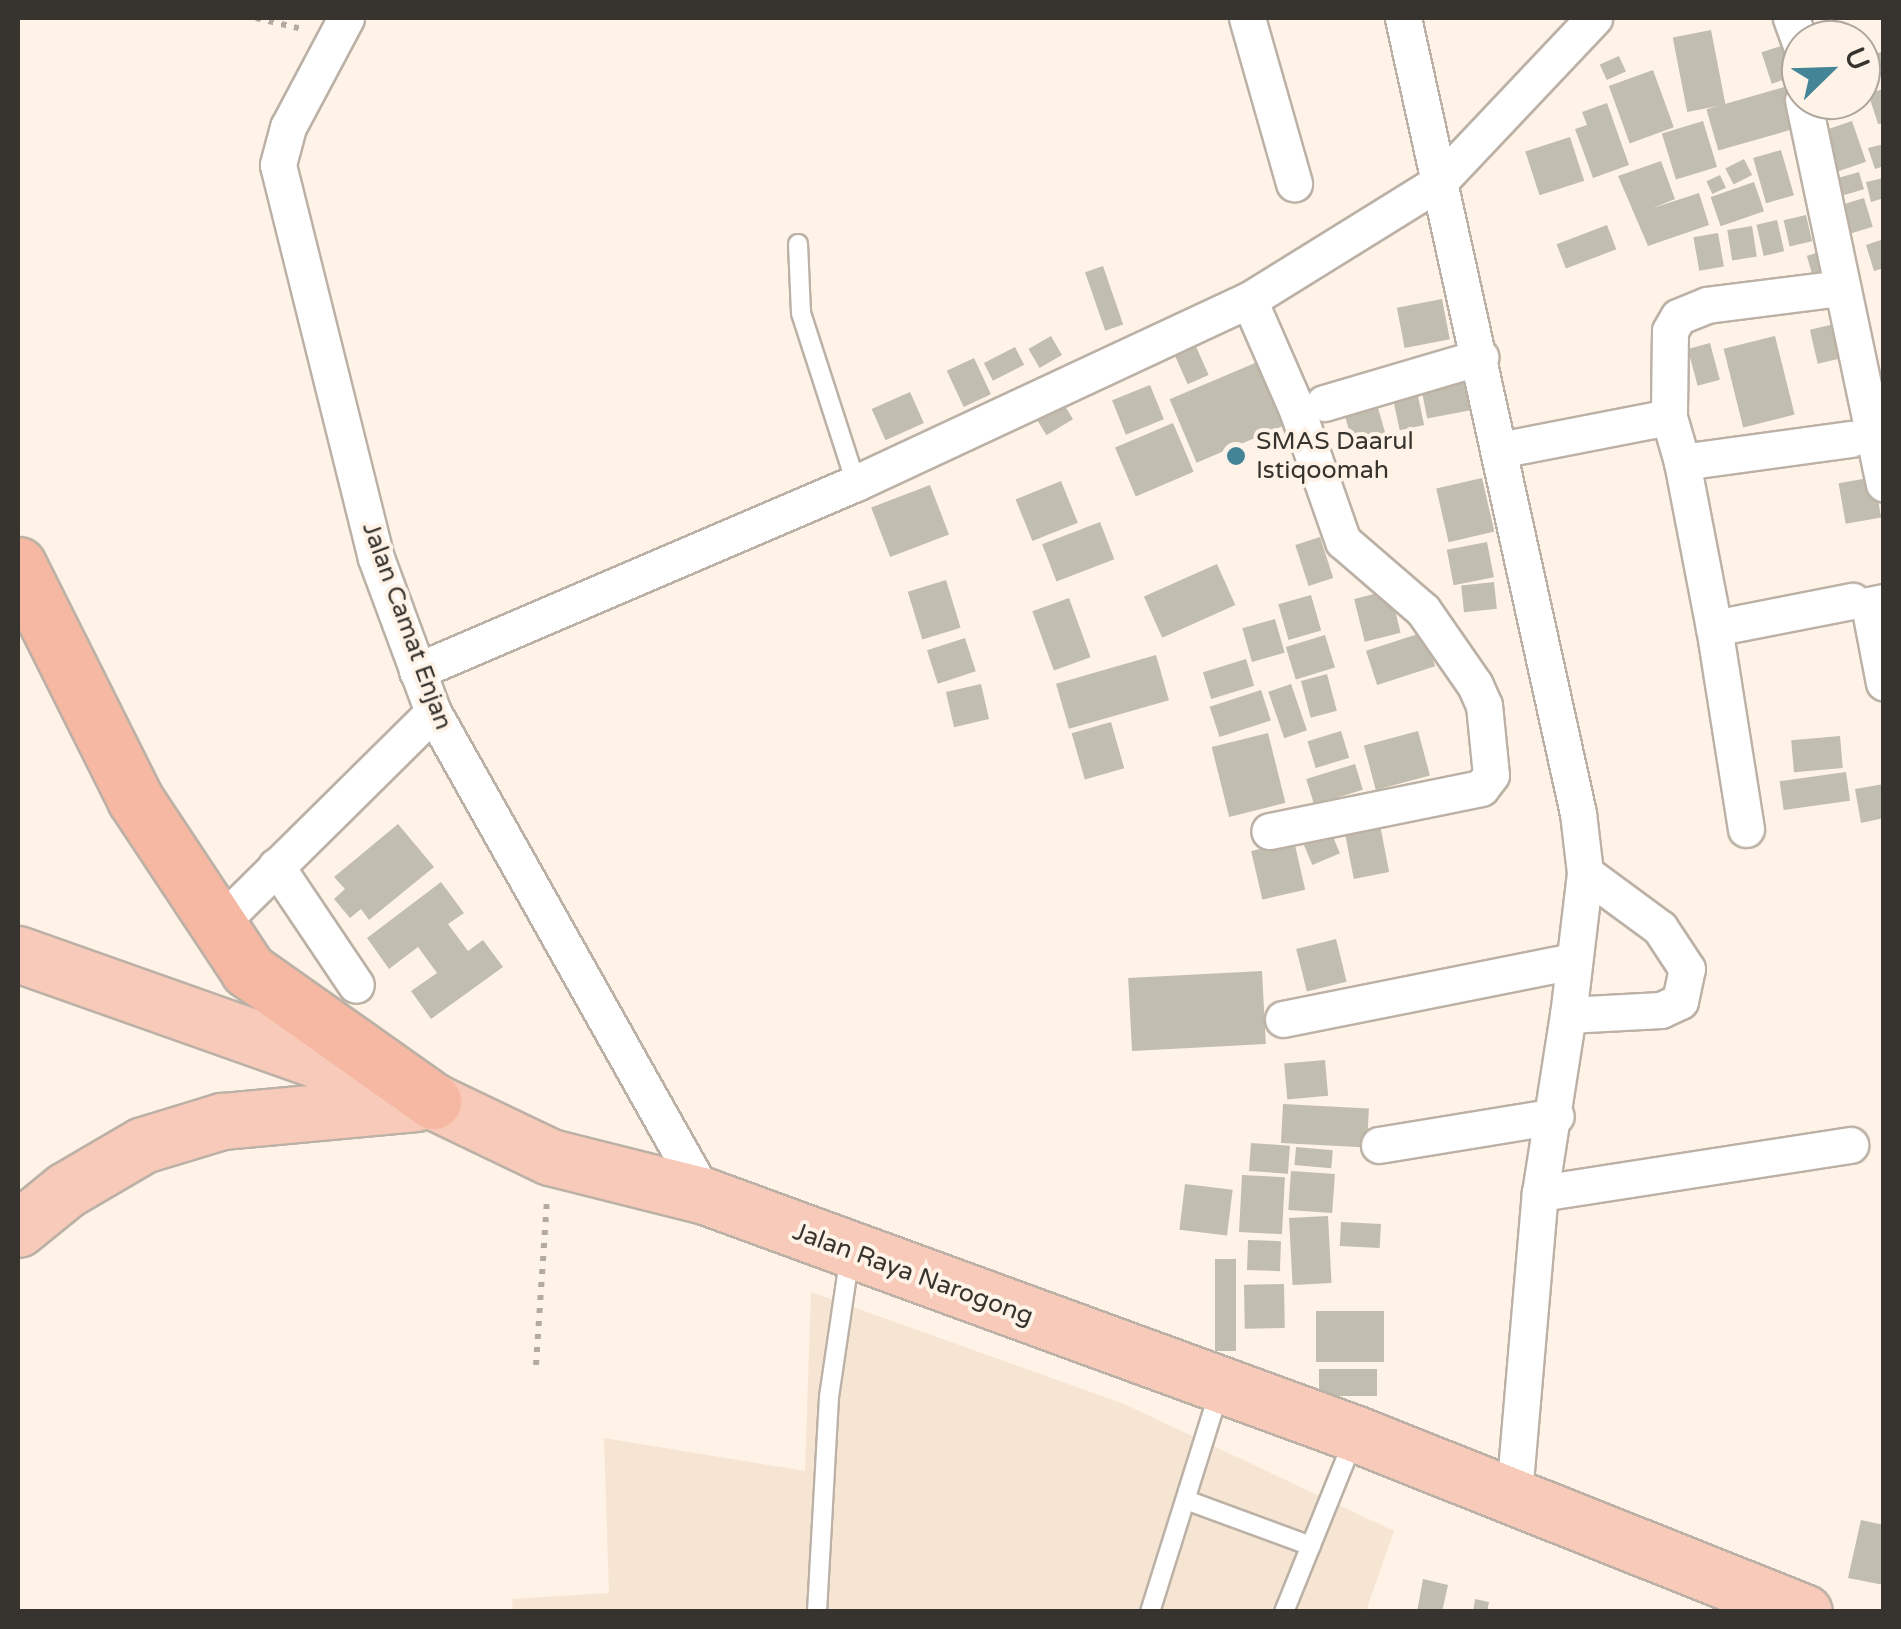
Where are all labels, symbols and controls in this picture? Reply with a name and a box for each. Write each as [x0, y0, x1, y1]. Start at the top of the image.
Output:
north arrow [1781, 20, 1881, 120]
text: U [1837, 43, 1877, 75]
place label: SMAS Daarul Istiqoomah [1256, 427, 1414, 486]
marker: SMAS Daarul Istiqoomah [1225, 445, 1247, 467]
street label: Jalan Camat Enjan [356, 518, 458, 734]
street label: Jalan Raya Narogong [789, 1217, 1037, 1331]

